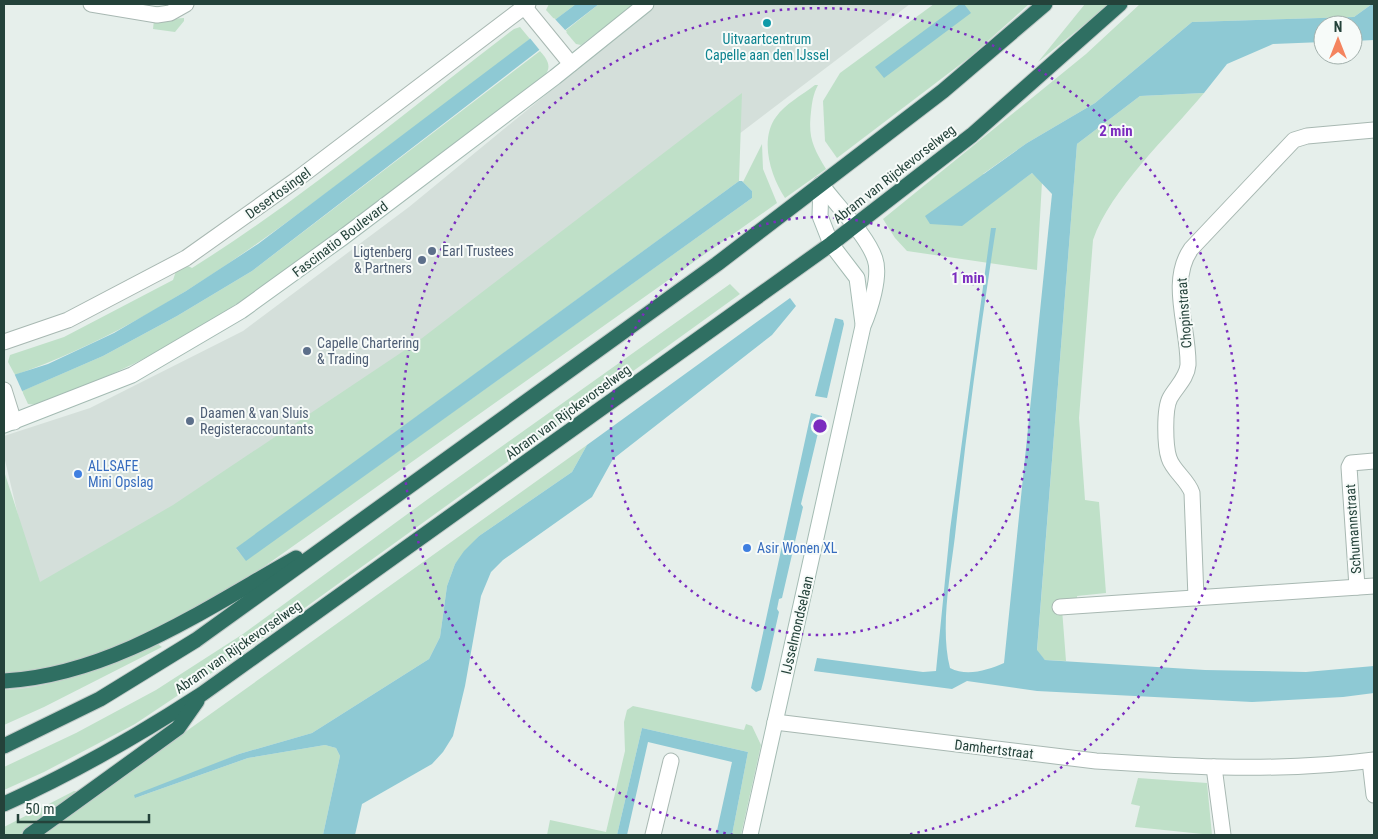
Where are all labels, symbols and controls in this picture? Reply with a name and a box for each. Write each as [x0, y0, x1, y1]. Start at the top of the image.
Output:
north arrow [1313, 15, 1363, 65]
marker: Uitvaartcentrum Capelle aan den IJssel [761, 17, 773, 29]
text: N [1334, 19, 1342, 35]
place label: Uitvaartcentrum Capelle aan den IJssel [705, 31, 829, 63]
street label: Abram van Rijckevorselweg [830, 121, 958, 227]
text: 2 min [1099, 122, 1133, 140]
street label: Desertosingel [242, 164, 314, 222]
street label: Fascinatio Boulevard [289, 198, 391, 280]
place label: Earl Trustees [442, 243, 514, 259]
place label: Ligtenberg & Partners [353, 244, 412, 276]
marker: Earl Trustees [426, 245, 438, 257]
marker: Ligtenberg & Partners [416, 254, 428, 266]
text: 1 min [951, 269, 985, 287]
street label: Chopinstraat [1174, 277, 1194, 349]
place label: Capelle Chartering & Trading [317, 335, 419, 367]
marker: Capelle Chartering & Trading [301, 345, 313, 357]
street label: Abram van Rijckevorselweg [502, 361, 634, 463]
place label: Daamen & van Sluis Registeraccountants [200, 405, 314, 437]
marker: Daamen & van Sluis Registeraccountants [184, 415, 196, 427]
centre of rings [811, 417, 829, 435]
place label: ALLSAFE Mini Opslag [88, 458, 154, 490]
marker: ALLSAFE Mini Opslag [72, 468, 84, 480]
street label: Schumannstraat [1342, 483, 1364, 575]
place label: Asir Wonen XL [757, 540, 838, 556]
marker: Asir Wonen XL [741, 542, 753, 554]
street label: IJsselmondselaan [778, 574, 816, 676]
street label: Abram van Rijckevorselweg [172, 597, 304, 697]
street label: Damhertstraat [954, 736, 1034, 762]
scale bar [18, 792, 149, 824]
text: 50 m [25, 800, 55, 818]

